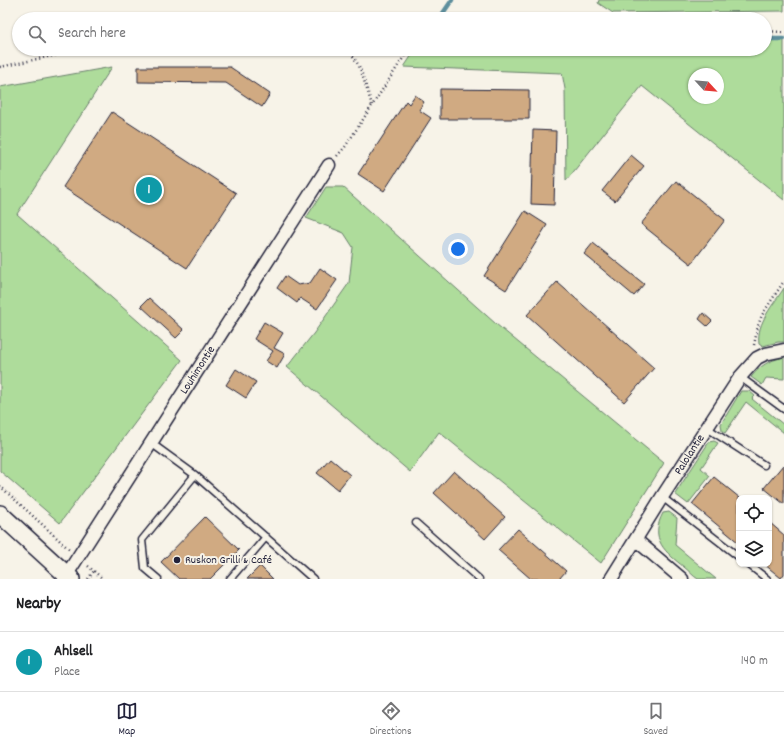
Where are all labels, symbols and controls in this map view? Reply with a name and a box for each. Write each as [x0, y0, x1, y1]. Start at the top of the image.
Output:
search box [12, 12, 772, 56]
icon: search [26, 23, 48, 45]
text: Search here [58, 23, 126, 45]
north arrow [688, 68, 724, 104]
pin: 1 [136, 175, 162, 205]
your location [448, 239, 468, 259]
street label: Louhimontie [176, 343, 219, 398]
street label: Palolantie [670, 431, 709, 478]
map controls [736, 495, 772, 567]
button: locate [736, 495, 772, 531]
button: layers [736, 531, 772, 567]
place label: Ruskon Grilli & Café [185, 552, 272, 569]
marker: Ruskon Grilli & Café [172, 555, 182, 565]
text: Nearby [16, 593, 60, 617]
text: Ahlsell [54, 641, 93, 663]
text: 1 [28, 652, 30, 671]
text: 140 m [741, 652, 768, 671]
text: Place [54, 663, 80, 682]
tab: Map [116, 700, 138, 740]
tab: Directions [370, 700, 412, 740]
tab: Saved [643, 700, 668, 740]

